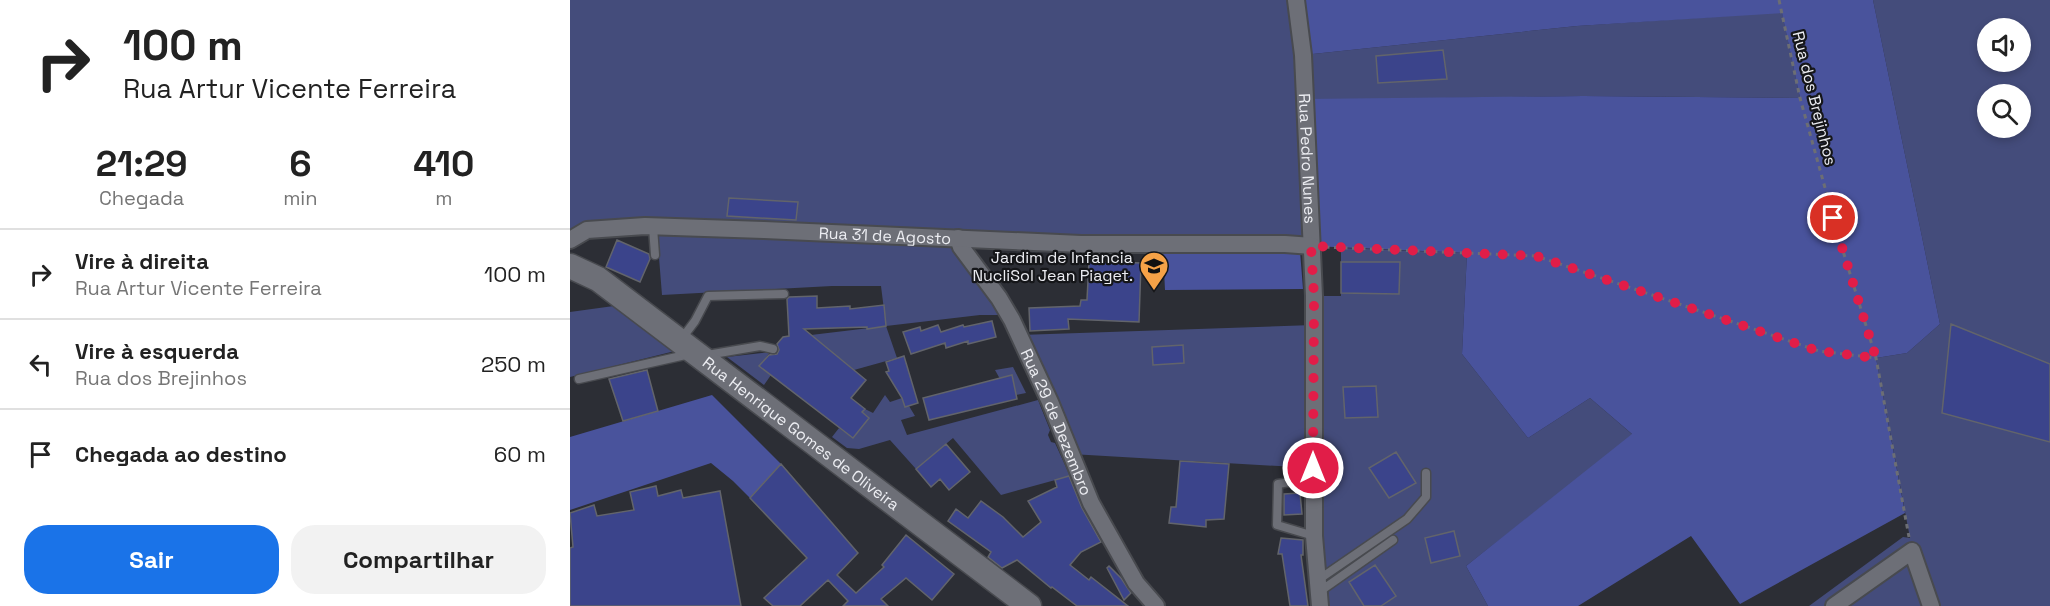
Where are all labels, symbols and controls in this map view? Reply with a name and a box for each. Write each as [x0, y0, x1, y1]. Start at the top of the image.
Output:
map controls [1977, 18, 2031, 138]
button: sound [1977, 18, 2031, 72]
text: 100 m [123, 19, 243, 72]
icon: right [24, 24, 102, 102]
street label: Rua dos Brejinhos [1788, 29, 1841, 167]
text: Rua Artur Vicente Ferreira [123, 71, 456, 106]
button: search [1977, 84, 2031, 138]
street label: Rua Pedro Nunes [1294, 93, 1321, 224]
text: 21:29 [96, 141, 188, 187]
text: 6 [289, 141, 311, 187]
text: 410 [413, 141, 474, 187]
text: Chegada [99, 185, 184, 211]
text: min [283, 185, 318, 211]
text: m [435, 185, 452, 211]
pin [1807, 192, 1858, 243]
icon: arrive [1816, 201, 1849, 234]
street label: Rua 31 de Agosto [818, 222, 952, 249]
text: Vire à direita [75, 247, 209, 275]
place label: Jardim de Infancia NucliSol Jean Piaget. [972, 247, 1133, 286]
school or university icon: Jardim de Infancia NucliSol Jean Piaget. [1138, 250, 1170, 292]
icon: right [24, 258, 57, 291]
text: 100 m [484, 260, 546, 288]
text: Rua Artur Vicente Ferreira [75, 275, 322, 301]
text: Vire à esquerda [75, 337, 239, 365]
street label: Rua 29 de Dezembro [1016, 345, 1097, 499]
icon: left [24, 348, 57, 381]
text: 250 m [481, 350, 546, 378]
street label: Rua Henrique Gomes de Oliveira [698, 352, 904, 515]
text: Rua dos Brejinhos [75, 365, 247, 391]
position arrow [1281, 436, 1345, 500]
icon: arrive [24, 438, 57, 471]
text: Chegada ao destino [75, 440, 287, 468]
text: 60 m [494, 440, 546, 468]
button: Sair [24, 525, 279, 594]
button: Compartilhar [291, 525, 546, 594]

